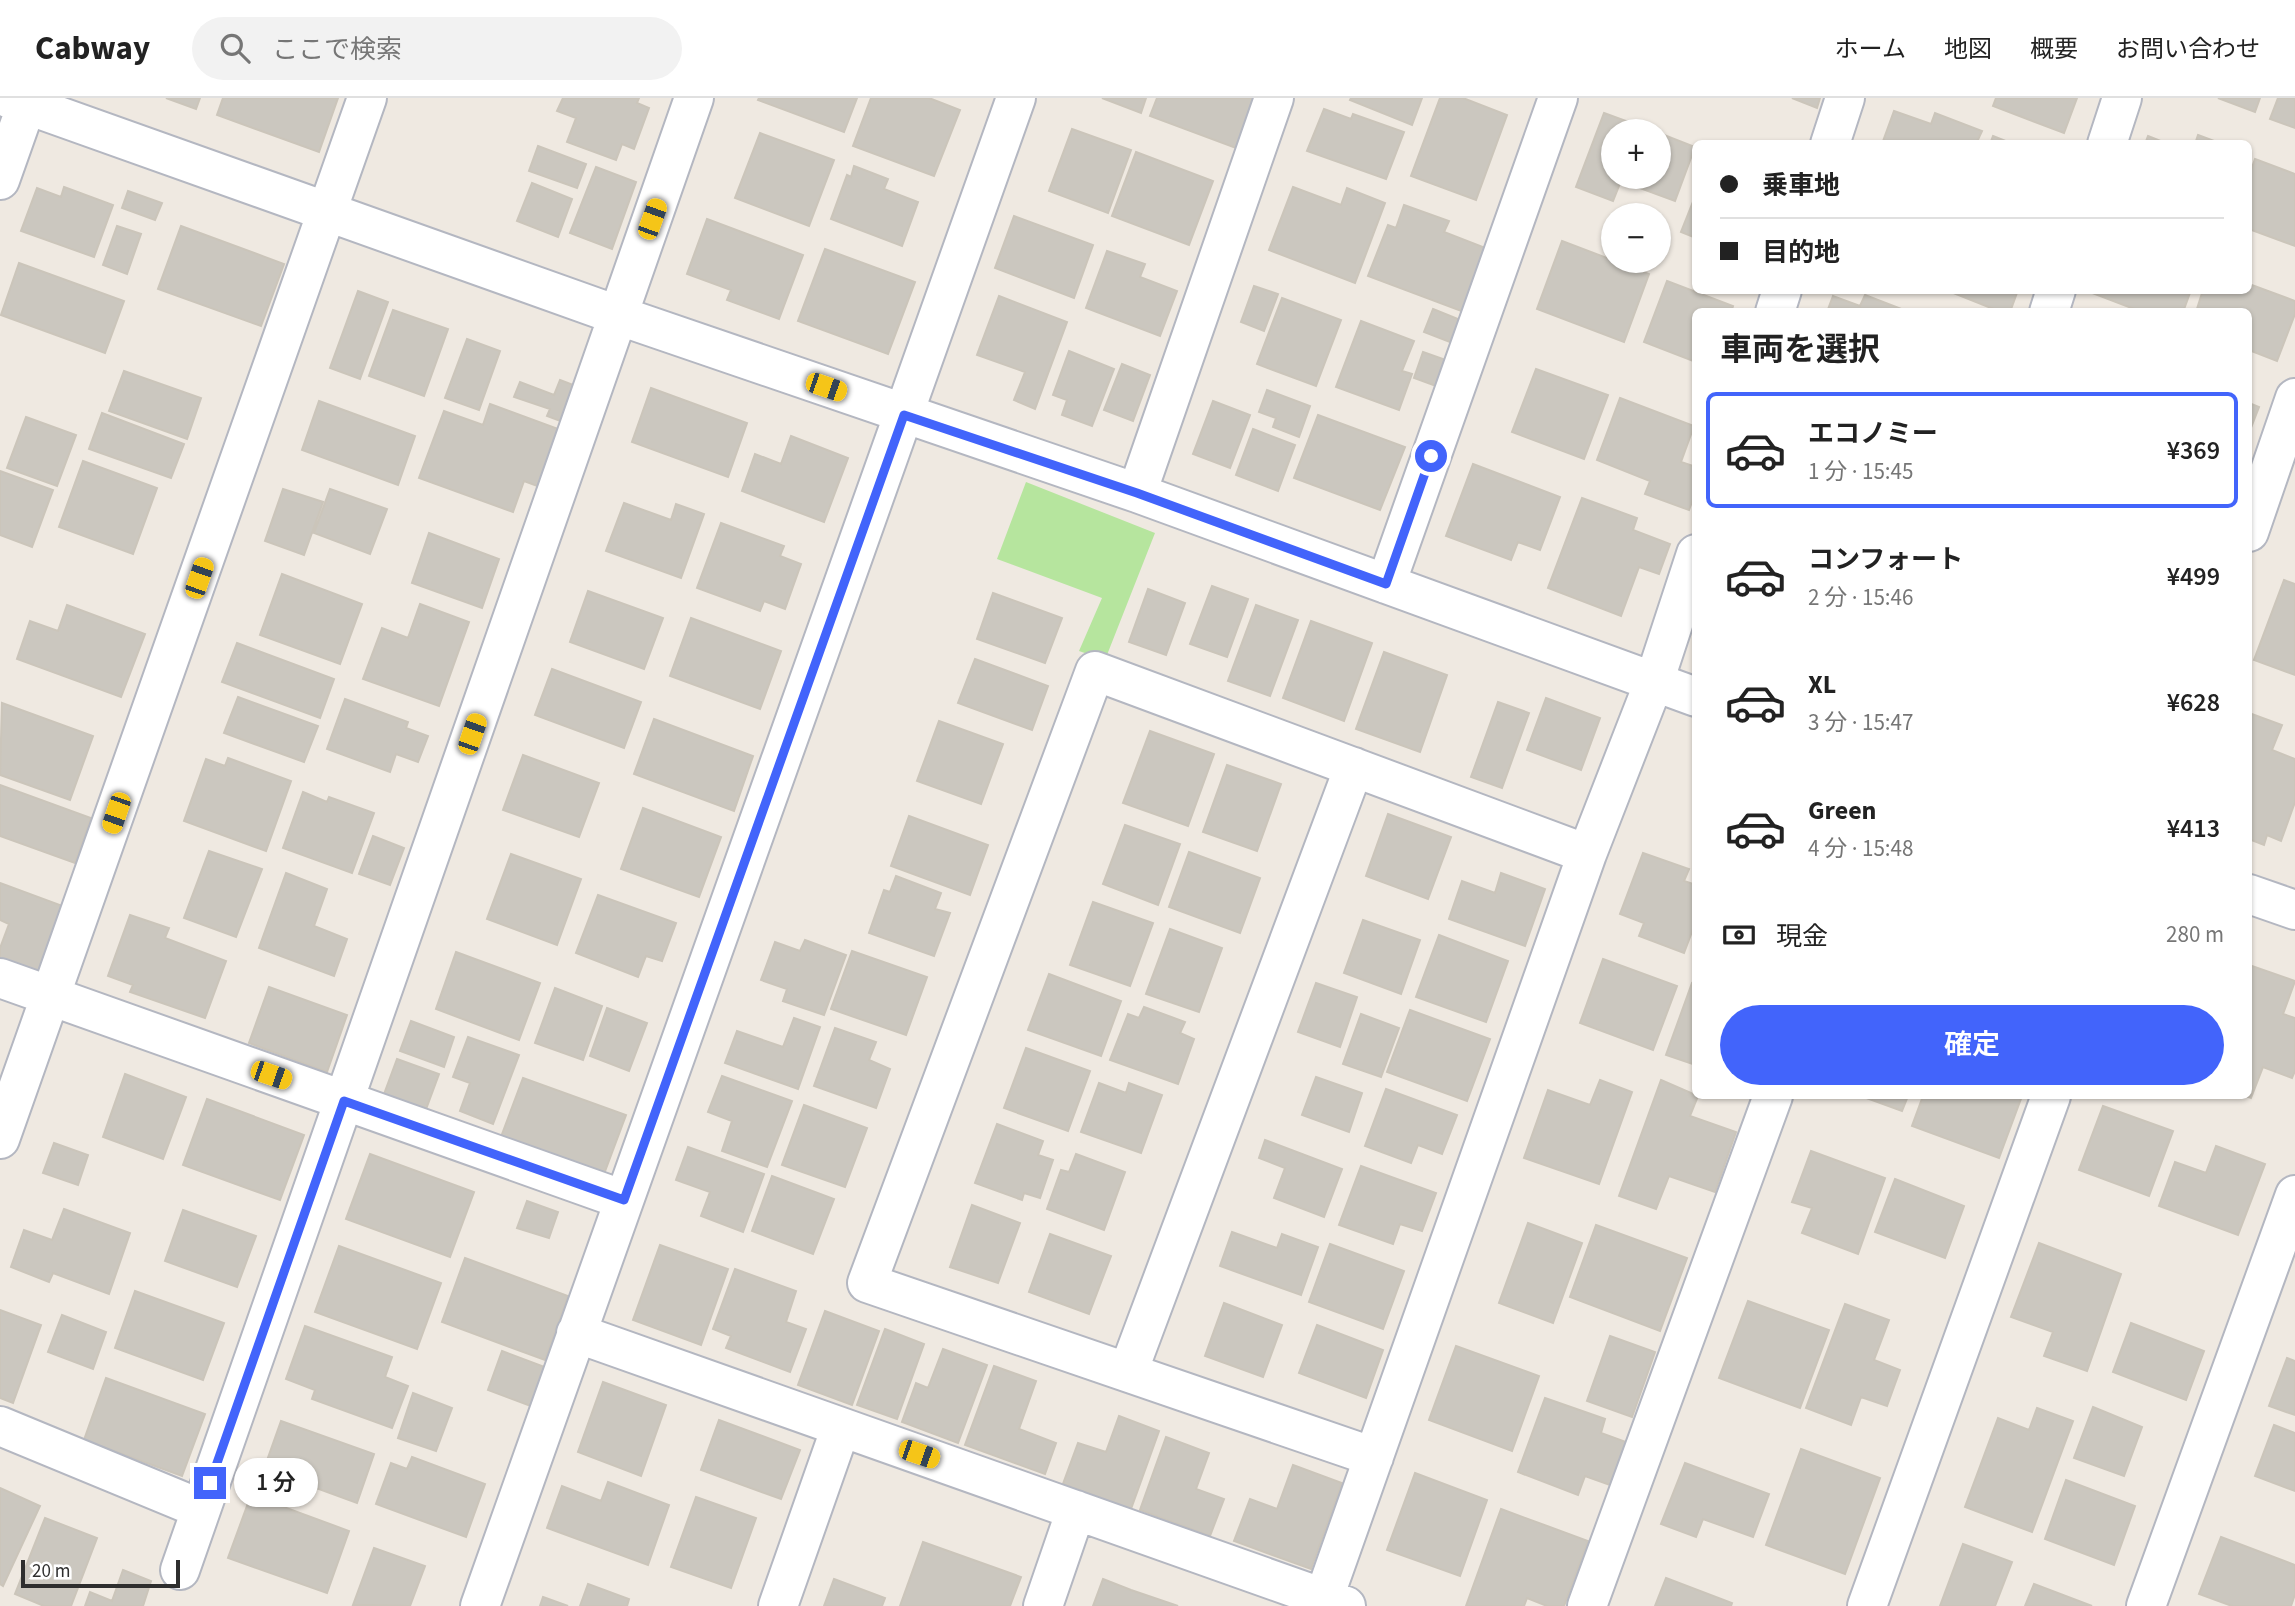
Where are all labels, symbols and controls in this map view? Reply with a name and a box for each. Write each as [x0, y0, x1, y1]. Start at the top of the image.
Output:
search box [192, 17, 682, 80]
text: Cabway [35, 25, 150, 72]
icon: search [216, 29, 254, 67]
text: ここで検索 [272, 31, 402, 68]
text: ホーム [1835, 32, 1906, 67]
text: 地図 [1944, 32, 1992, 67]
text: 概要 [2030, 32, 2078, 67]
text: お問い合わせ [2116, 32, 2260, 67]
map controls [1601, 119, 1671, 273]
button: + [1601, 119, 1671, 189]
text: 乗車地 [1762, 167, 1840, 204]
car [635, 196, 670, 242]
button: − [1601, 203, 1671, 273]
text: 目的地 [1762, 234, 1840, 271]
text: 車両を選択 [1720, 327, 1880, 373]
car [803, 370, 850, 404]
text: エコノミー [1808, 415, 1938, 452]
icon: car [1724, 419, 1787, 482]
text: ¥369 [2167, 432, 2220, 469]
route start [1415, 440, 1447, 472]
text: 1 分 · 15:45 [1808, 455, 1913, 488]
text: コンフォート [1808, 541, 1963, 578]
icon: car [1724, 545, 1787, 608]
car [183, 555, 216, 601]
text: ¥499 [2167, 558, 2220, 595]
text: 2 分 · 15:46 [1808, 581, 1913, 614]
text: XL [1808, 666, 1836, 703]
icon: car [1724, 671, 1787, 734]
text: ¥628 [2167, 684, 2220, 721]
text: 3 分 · 15:47 [1808, 706, 1913, 739]
car [456, 711, 489, 757]
car [100, 790, 133, 836]
text: Green [1808, 792, 1876, 829]
icon: car [1724, 797, 1787, 860]
text: ¥413 [2167, 810, 2220, 847]
text: 4 分 · 15:48 [1808, 832, 1913, 865]
icon: cash [1720, 916, 1758, 954]
text: 現金 [1776, 918, 1828, 955]
text: 280 m [2166, 918, 2224, 951]
button: 確定 [1720, 1005, 2224, 1085]
car [248, 1058, 295, 1092]
car [896, 1437, 943, 1471]
callout: 1 分 [234, 1458, 318, 1508]
text: 1 分 [256, 1466, 296, 1499]
route end [194, 1467, 226, 1499]
scale bar [21, 1557, 180, 1589]
text: 20 m [32, 1558, 70, 1585]

